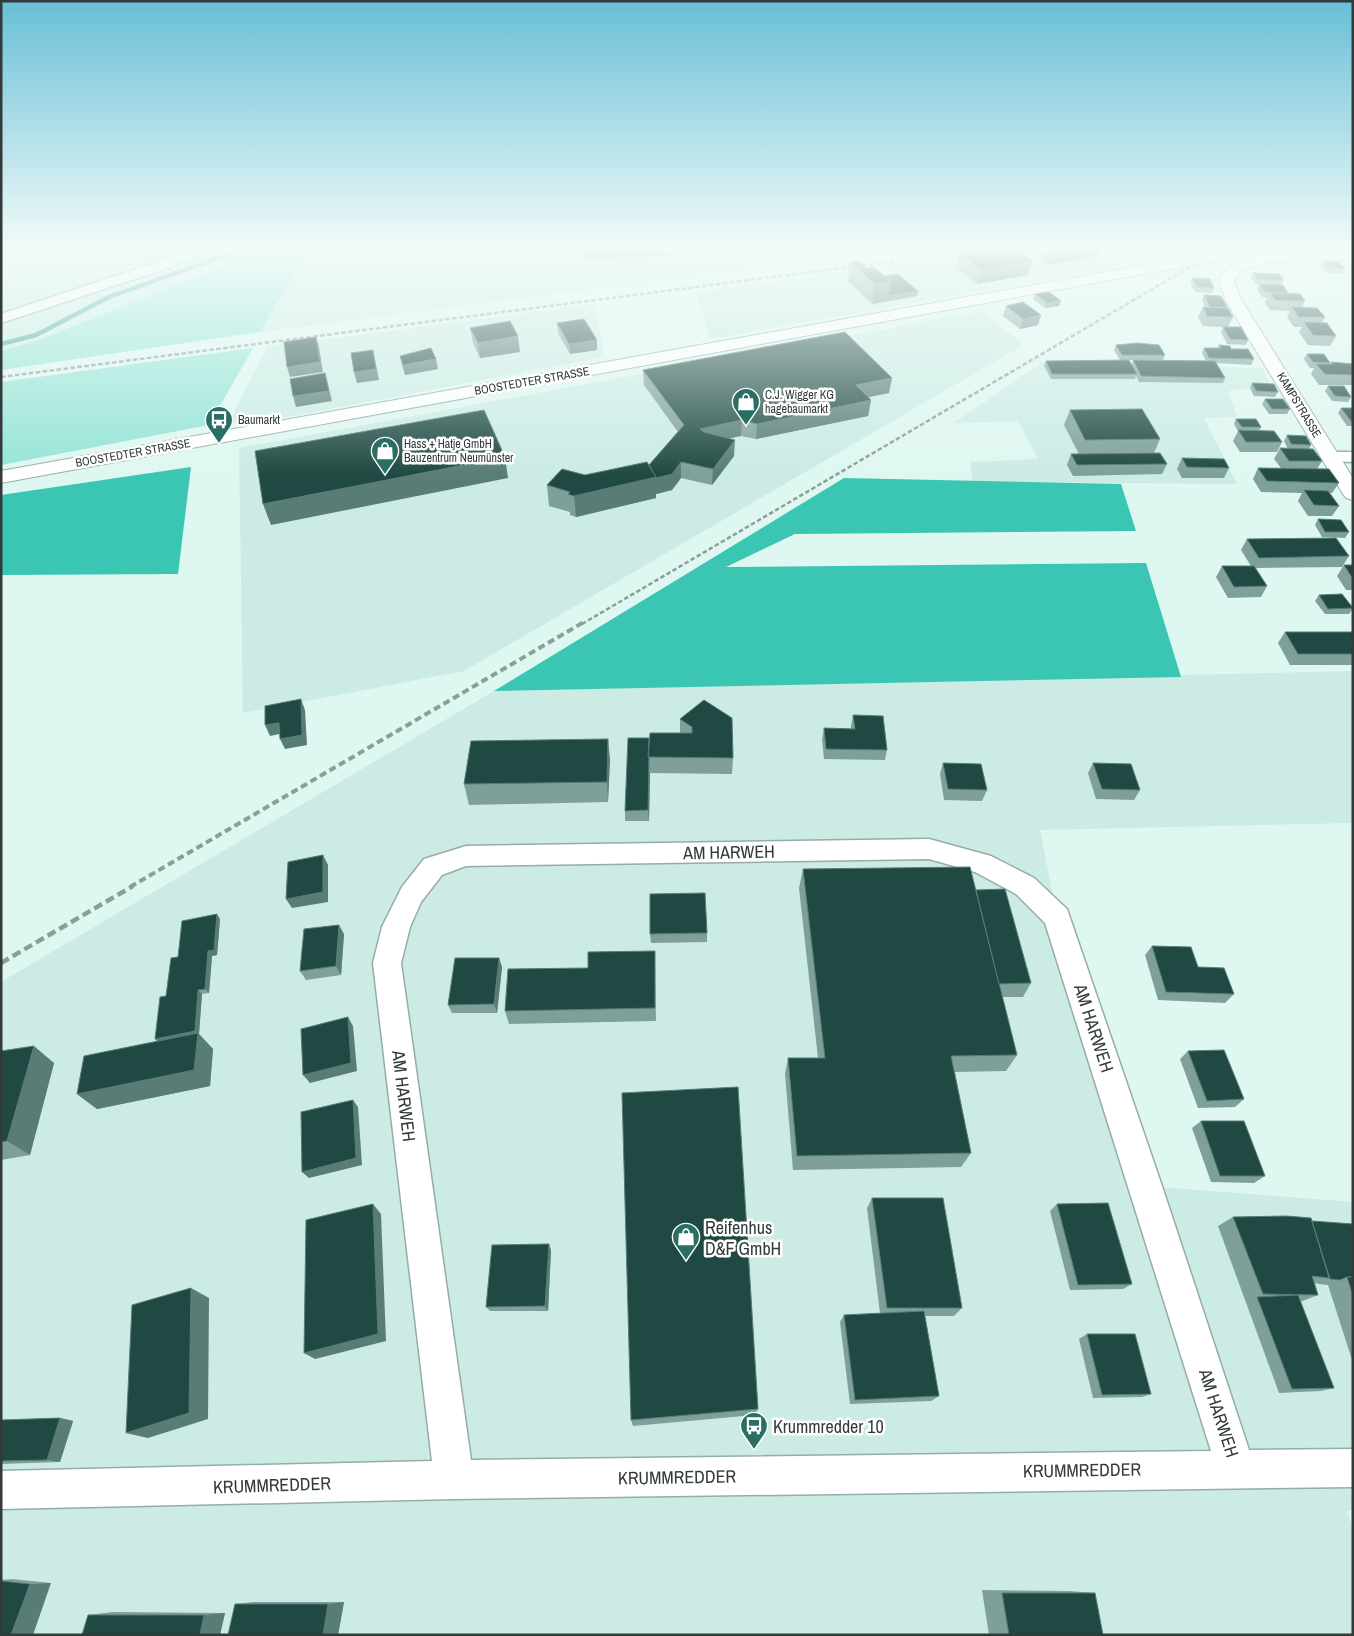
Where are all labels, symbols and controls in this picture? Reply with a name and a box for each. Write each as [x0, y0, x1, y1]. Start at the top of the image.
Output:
street label: BOOSTEDTER STRASSE [473, 363, 591, 399]
street label: KAMPSTRASSE [1273, 369, 1325, 441]
shop icon: C.J. Wigger KG hagebaumarkt [731, 387, 761, 426]
place label: C.J. Wigger KG hagebaumarkt [765, 387, 834, 417]
bus stop icon: Baumarkt [204, 405, 234, 444]
place label: Baumarkt [238, 412, 280, 428]
street label: BOOSTEDTER STRASSE [74, 435, 192, 471]
shop icon: Hass + Hatje GmbH Bauzentrum Neumünster [370, 436, 400, 475]
place label: Hass + Hatje GmbH Bauzentrum Neumünster [404, 436, 514, 466]
street label: AM HARWEH [682, 839, 775, 865]
street label: AM HARWEH [1068, 980, 1120, 1075]
street label: AM HARWEH [386, 1048, 422, 1143]
place label: Reifenhus D&F GmbH [705, 1215, 781, 1261]
shop icon: Reifenhus D&F GmbH [671, 1222, 701, 1261]
street label: AM HARWEH [1193, 1365, 1245, 1460]
bus stop icon: Krummredder 10 [739, 1411, 769, 1450]
place label: Krummredder 10 [773, 1414, 884, 1439]
street label: KRUMMREDDER [1023, 1456, 1142, 1484]
street label: KRUMMREDDER [618, 1463, 737, 1491]
street label: KRUMMREDDER [213, 1470, 332, 1500]

